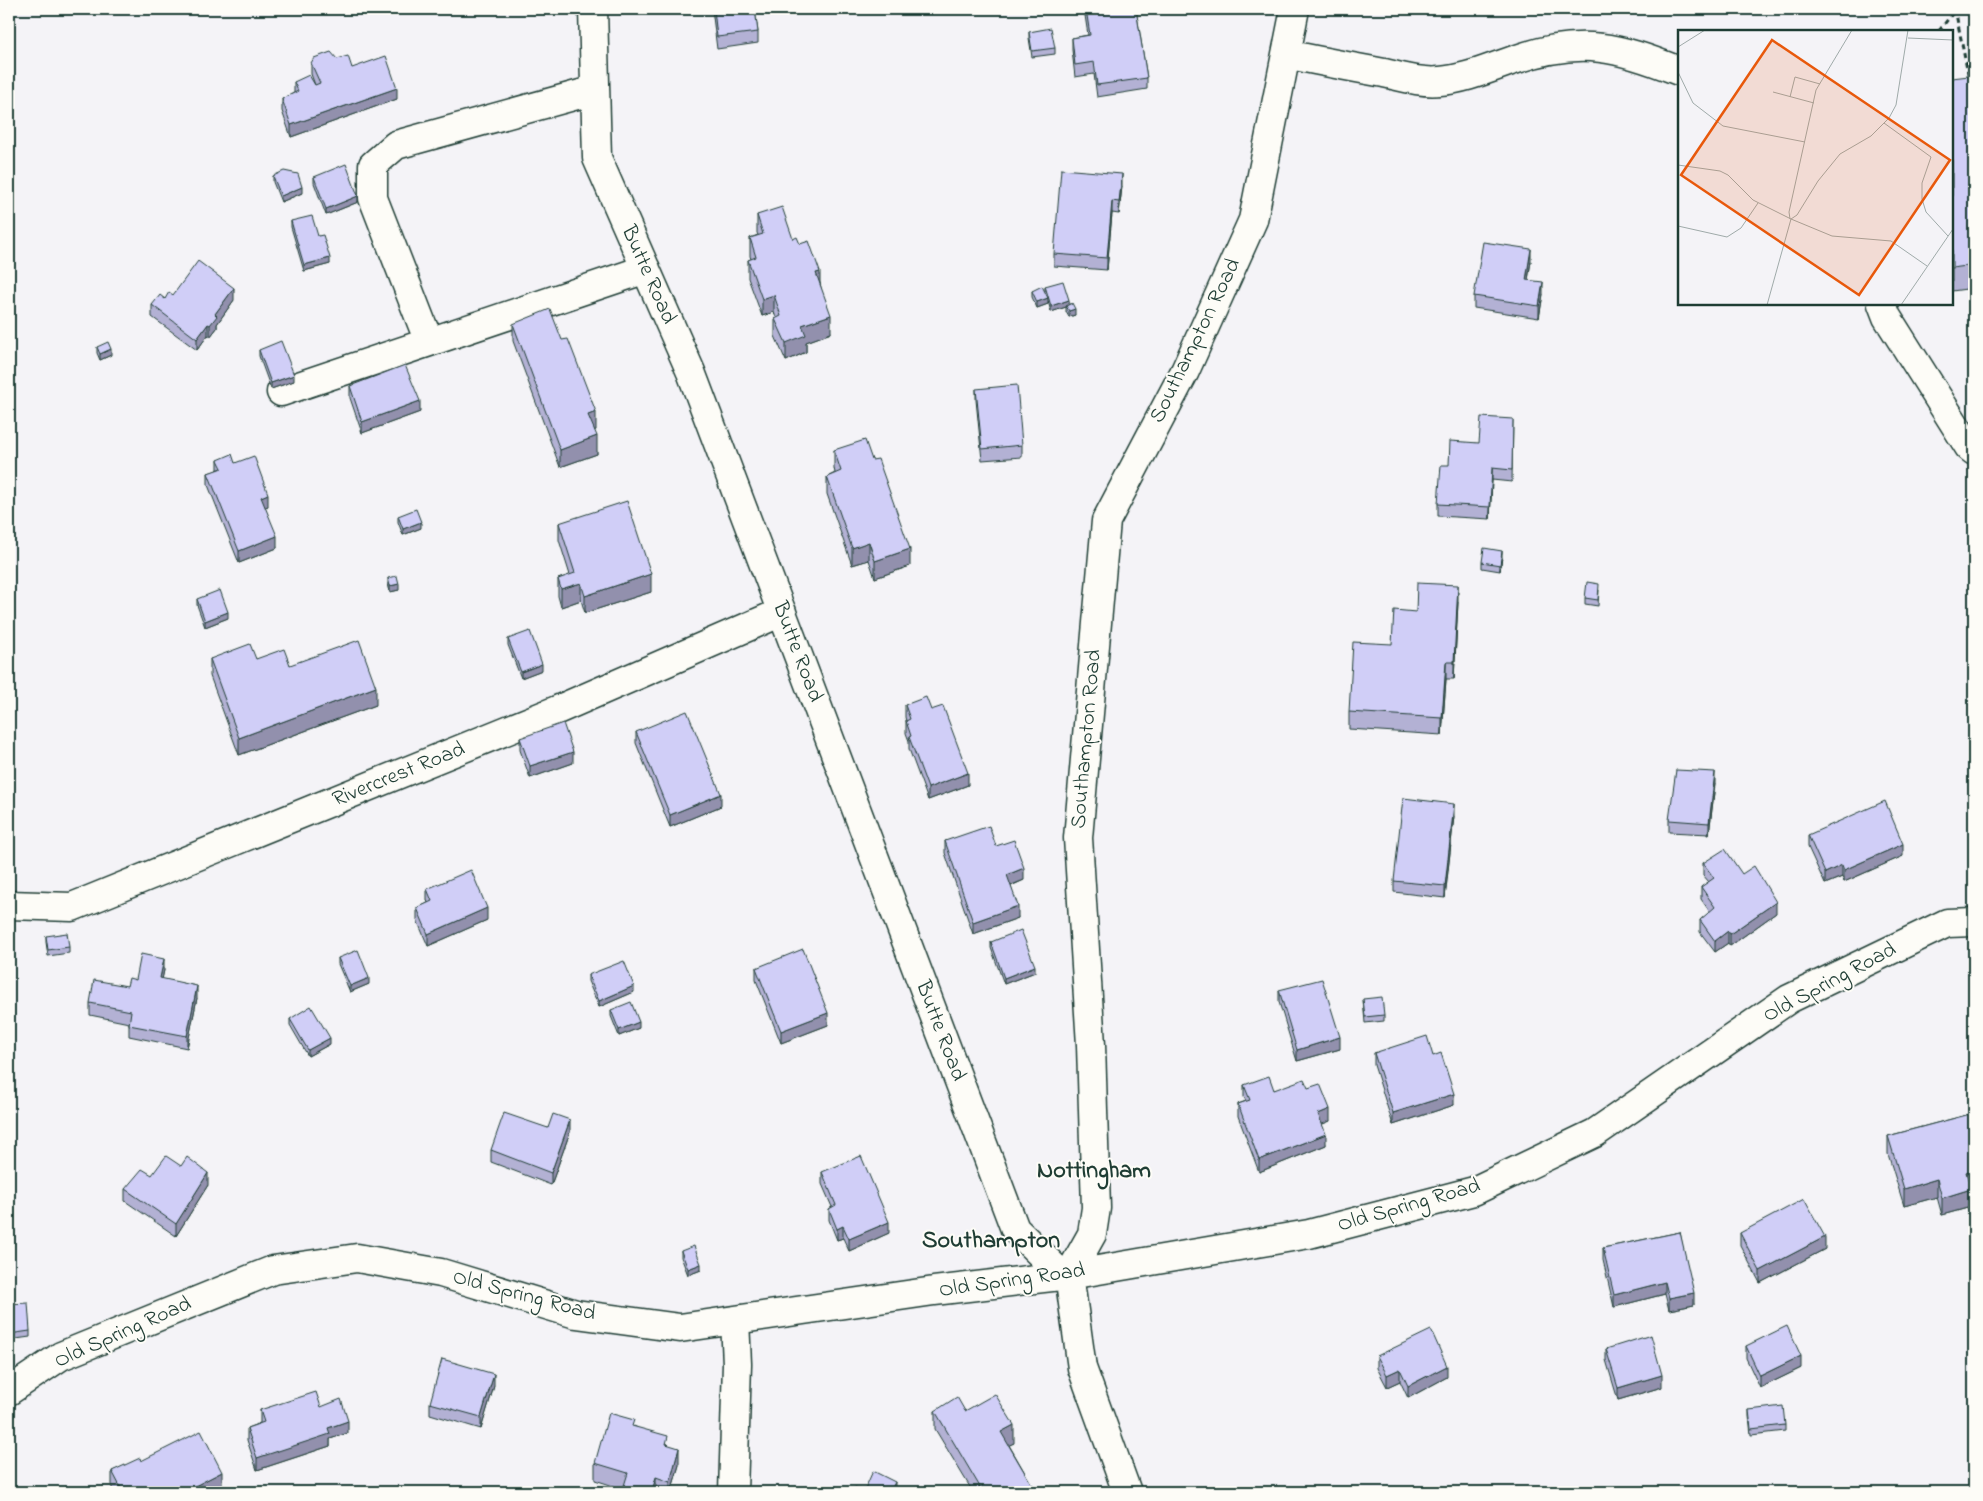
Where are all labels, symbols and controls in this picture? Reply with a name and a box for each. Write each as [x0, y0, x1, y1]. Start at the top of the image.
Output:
inset map [1678, 30, 1953, 305]
street label: Butte Road [612, 219, 684, 330]
street label: Southampton Road [1142, 253, 1250, 429]
street label: Butte Road [763, 596, 831, 707]
street label: Southampton Road [1063, 648, 1111, 830]
street label: Rivercrest Road [328, 734, 470, 816]
street label: Old Spring Road [1758, 934, 1903, 1033]
street label: Butte Road [906, 975, 974, 1086]
district label: Nottingham [1037, 1154, 1151, 1190]
street label: Old Spring Road [1334, 1170, 1484, 1243]
district label: Southampton [922, 1224, 1060, 1259]
street label: Old Spring Road [937, 1255, 1087, 1308]
street label: Old Spring Road [449, 1262, 599, 1331]
street label: Old Spring Road [49, 1288, 197, 1378]

